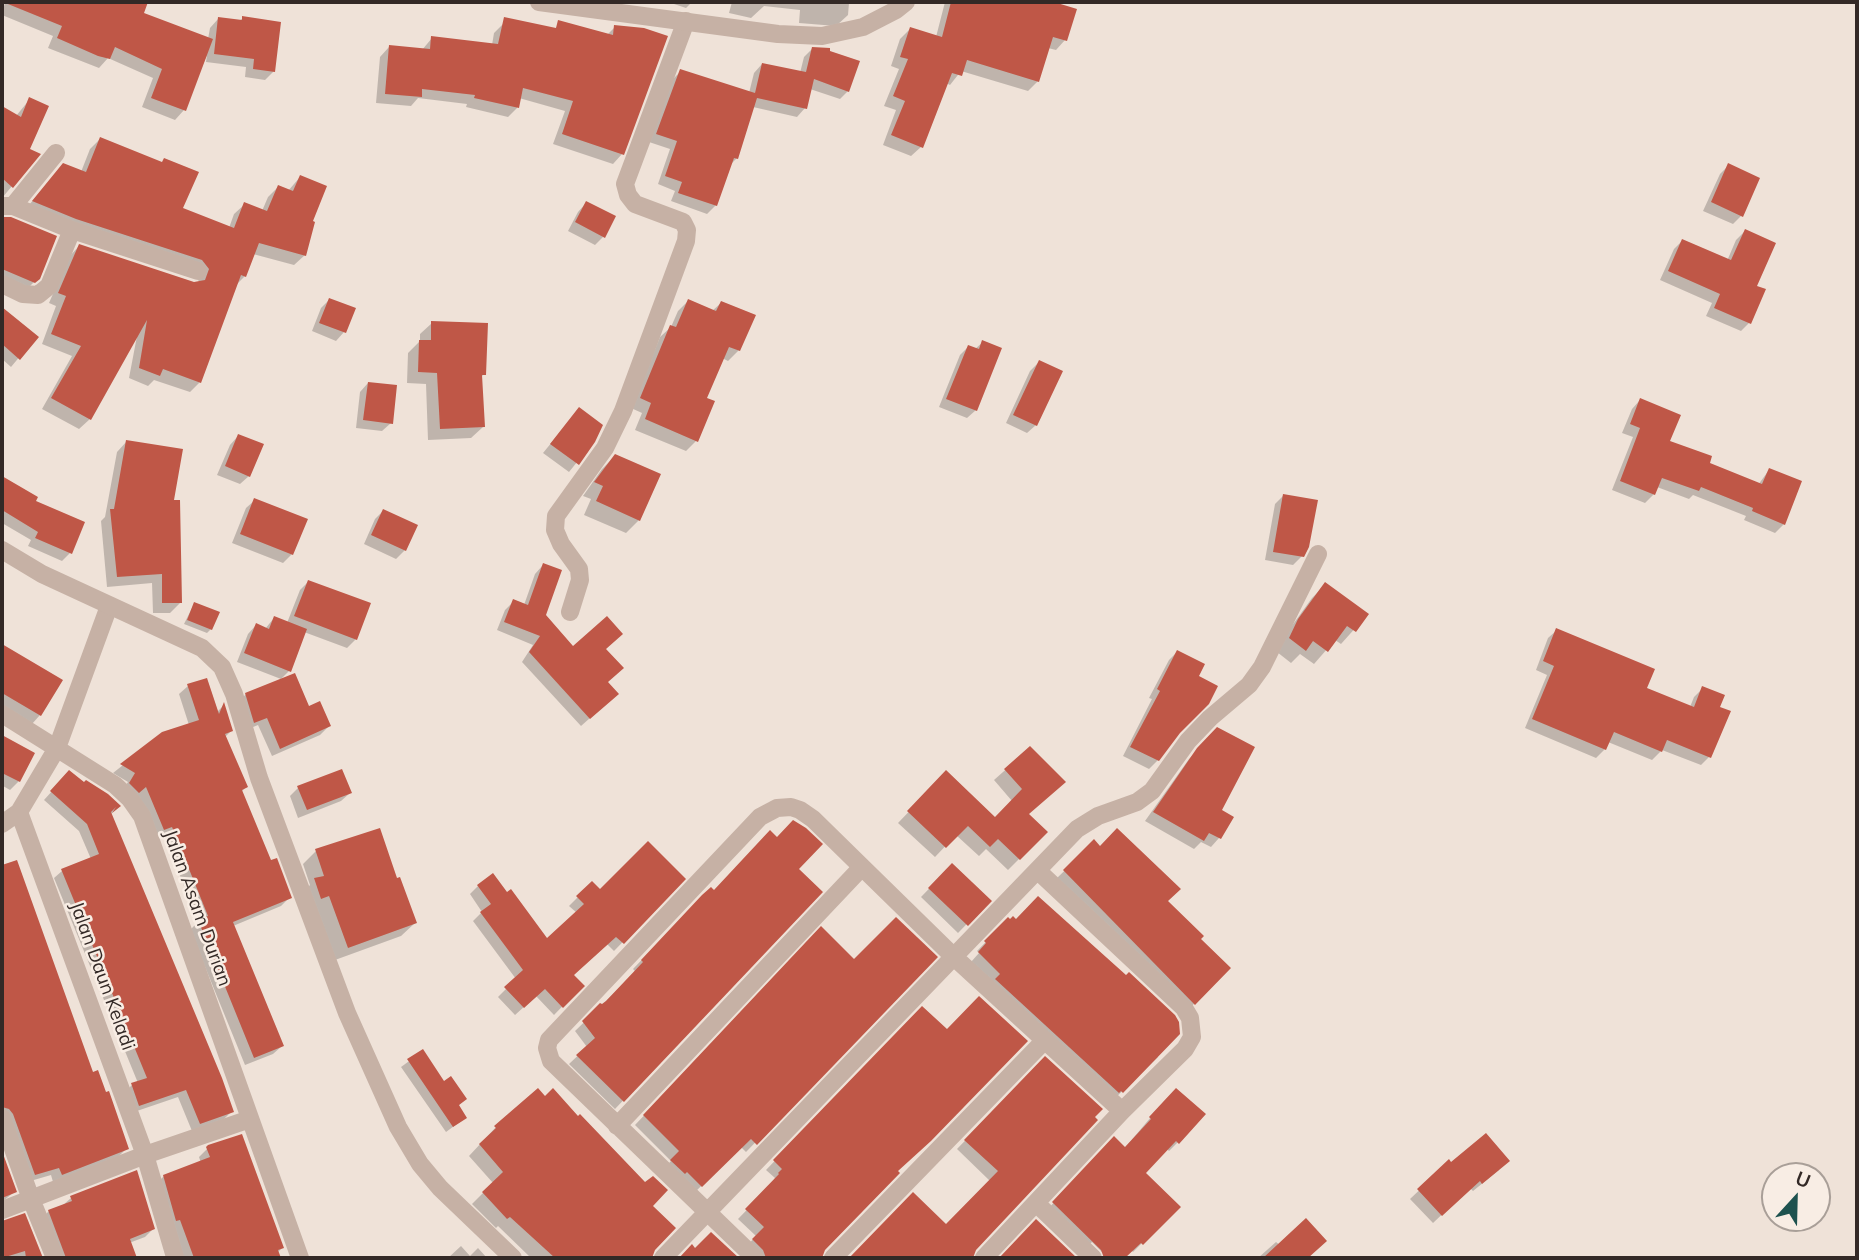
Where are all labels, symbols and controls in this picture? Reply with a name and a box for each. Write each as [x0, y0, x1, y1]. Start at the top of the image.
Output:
street label: Jalan Asam Durian [158, 827, 236, 989]
street label: Jalan Daun Keladi [65, 899, 139, 1053]
north arrow [1761, 1162, 1831, 1232]
text: U [1792, 1166, 1814, 1193]

